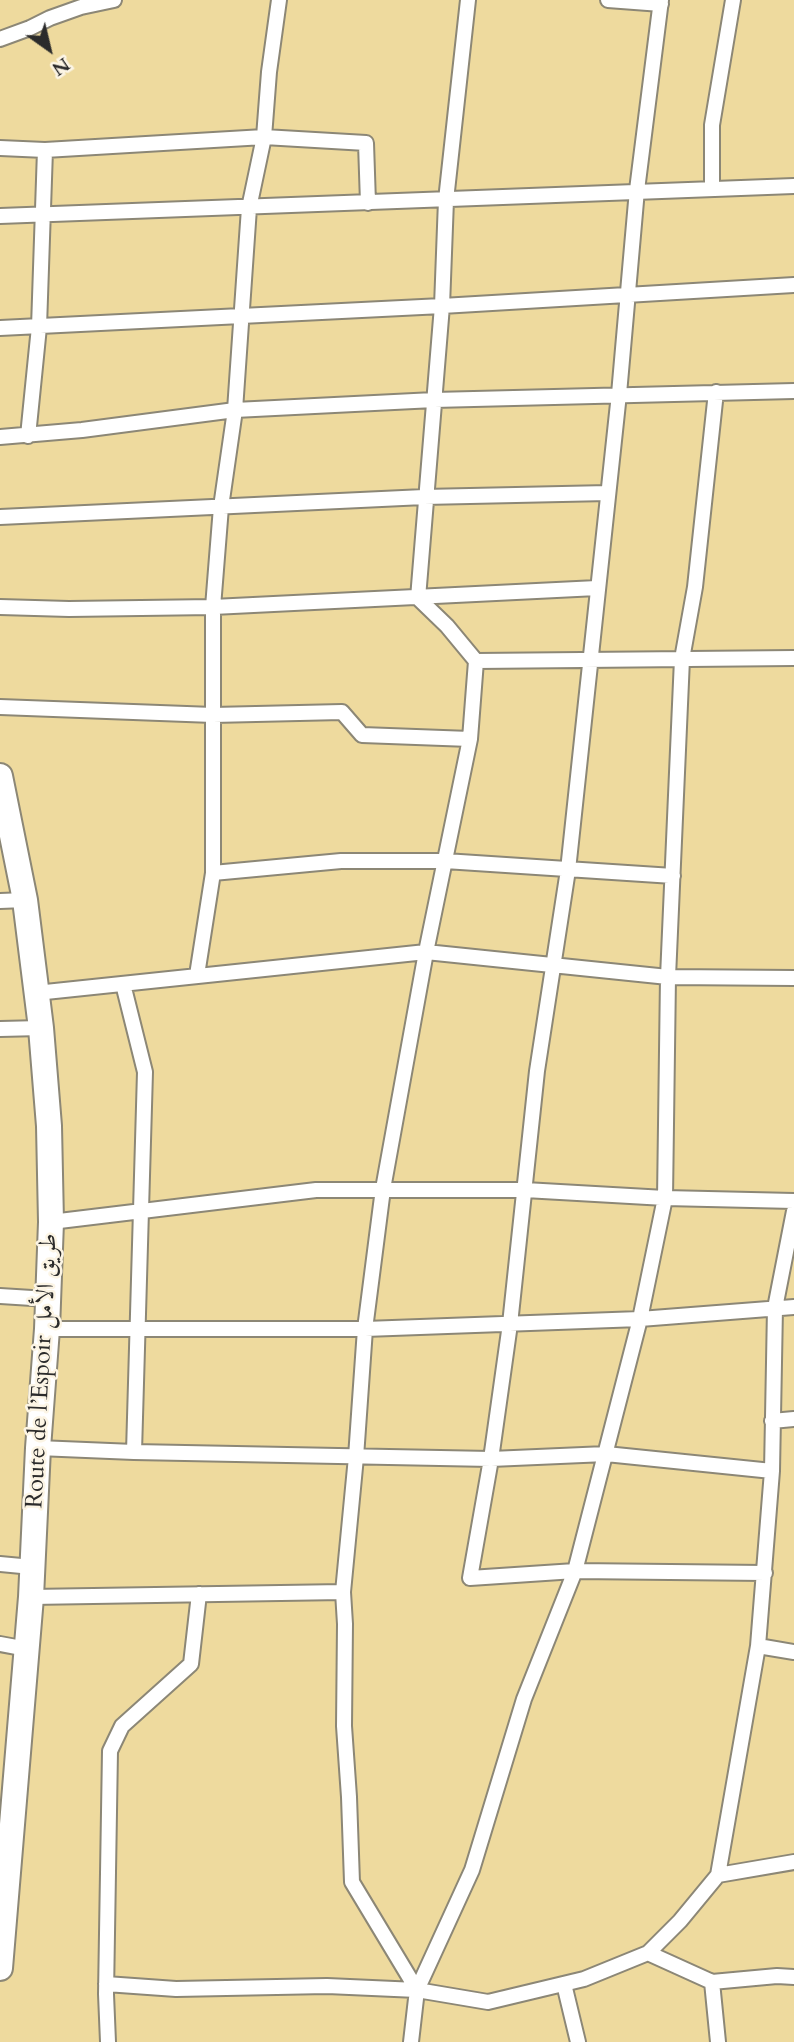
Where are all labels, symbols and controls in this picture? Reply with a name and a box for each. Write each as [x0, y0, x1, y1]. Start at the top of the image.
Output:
north arrow [14, 14, 84, 84]
text: N [47, 51, 75, 82]
street label: Route de l’Espoir طريق الأمل [21, 1233, 65, 1509]

